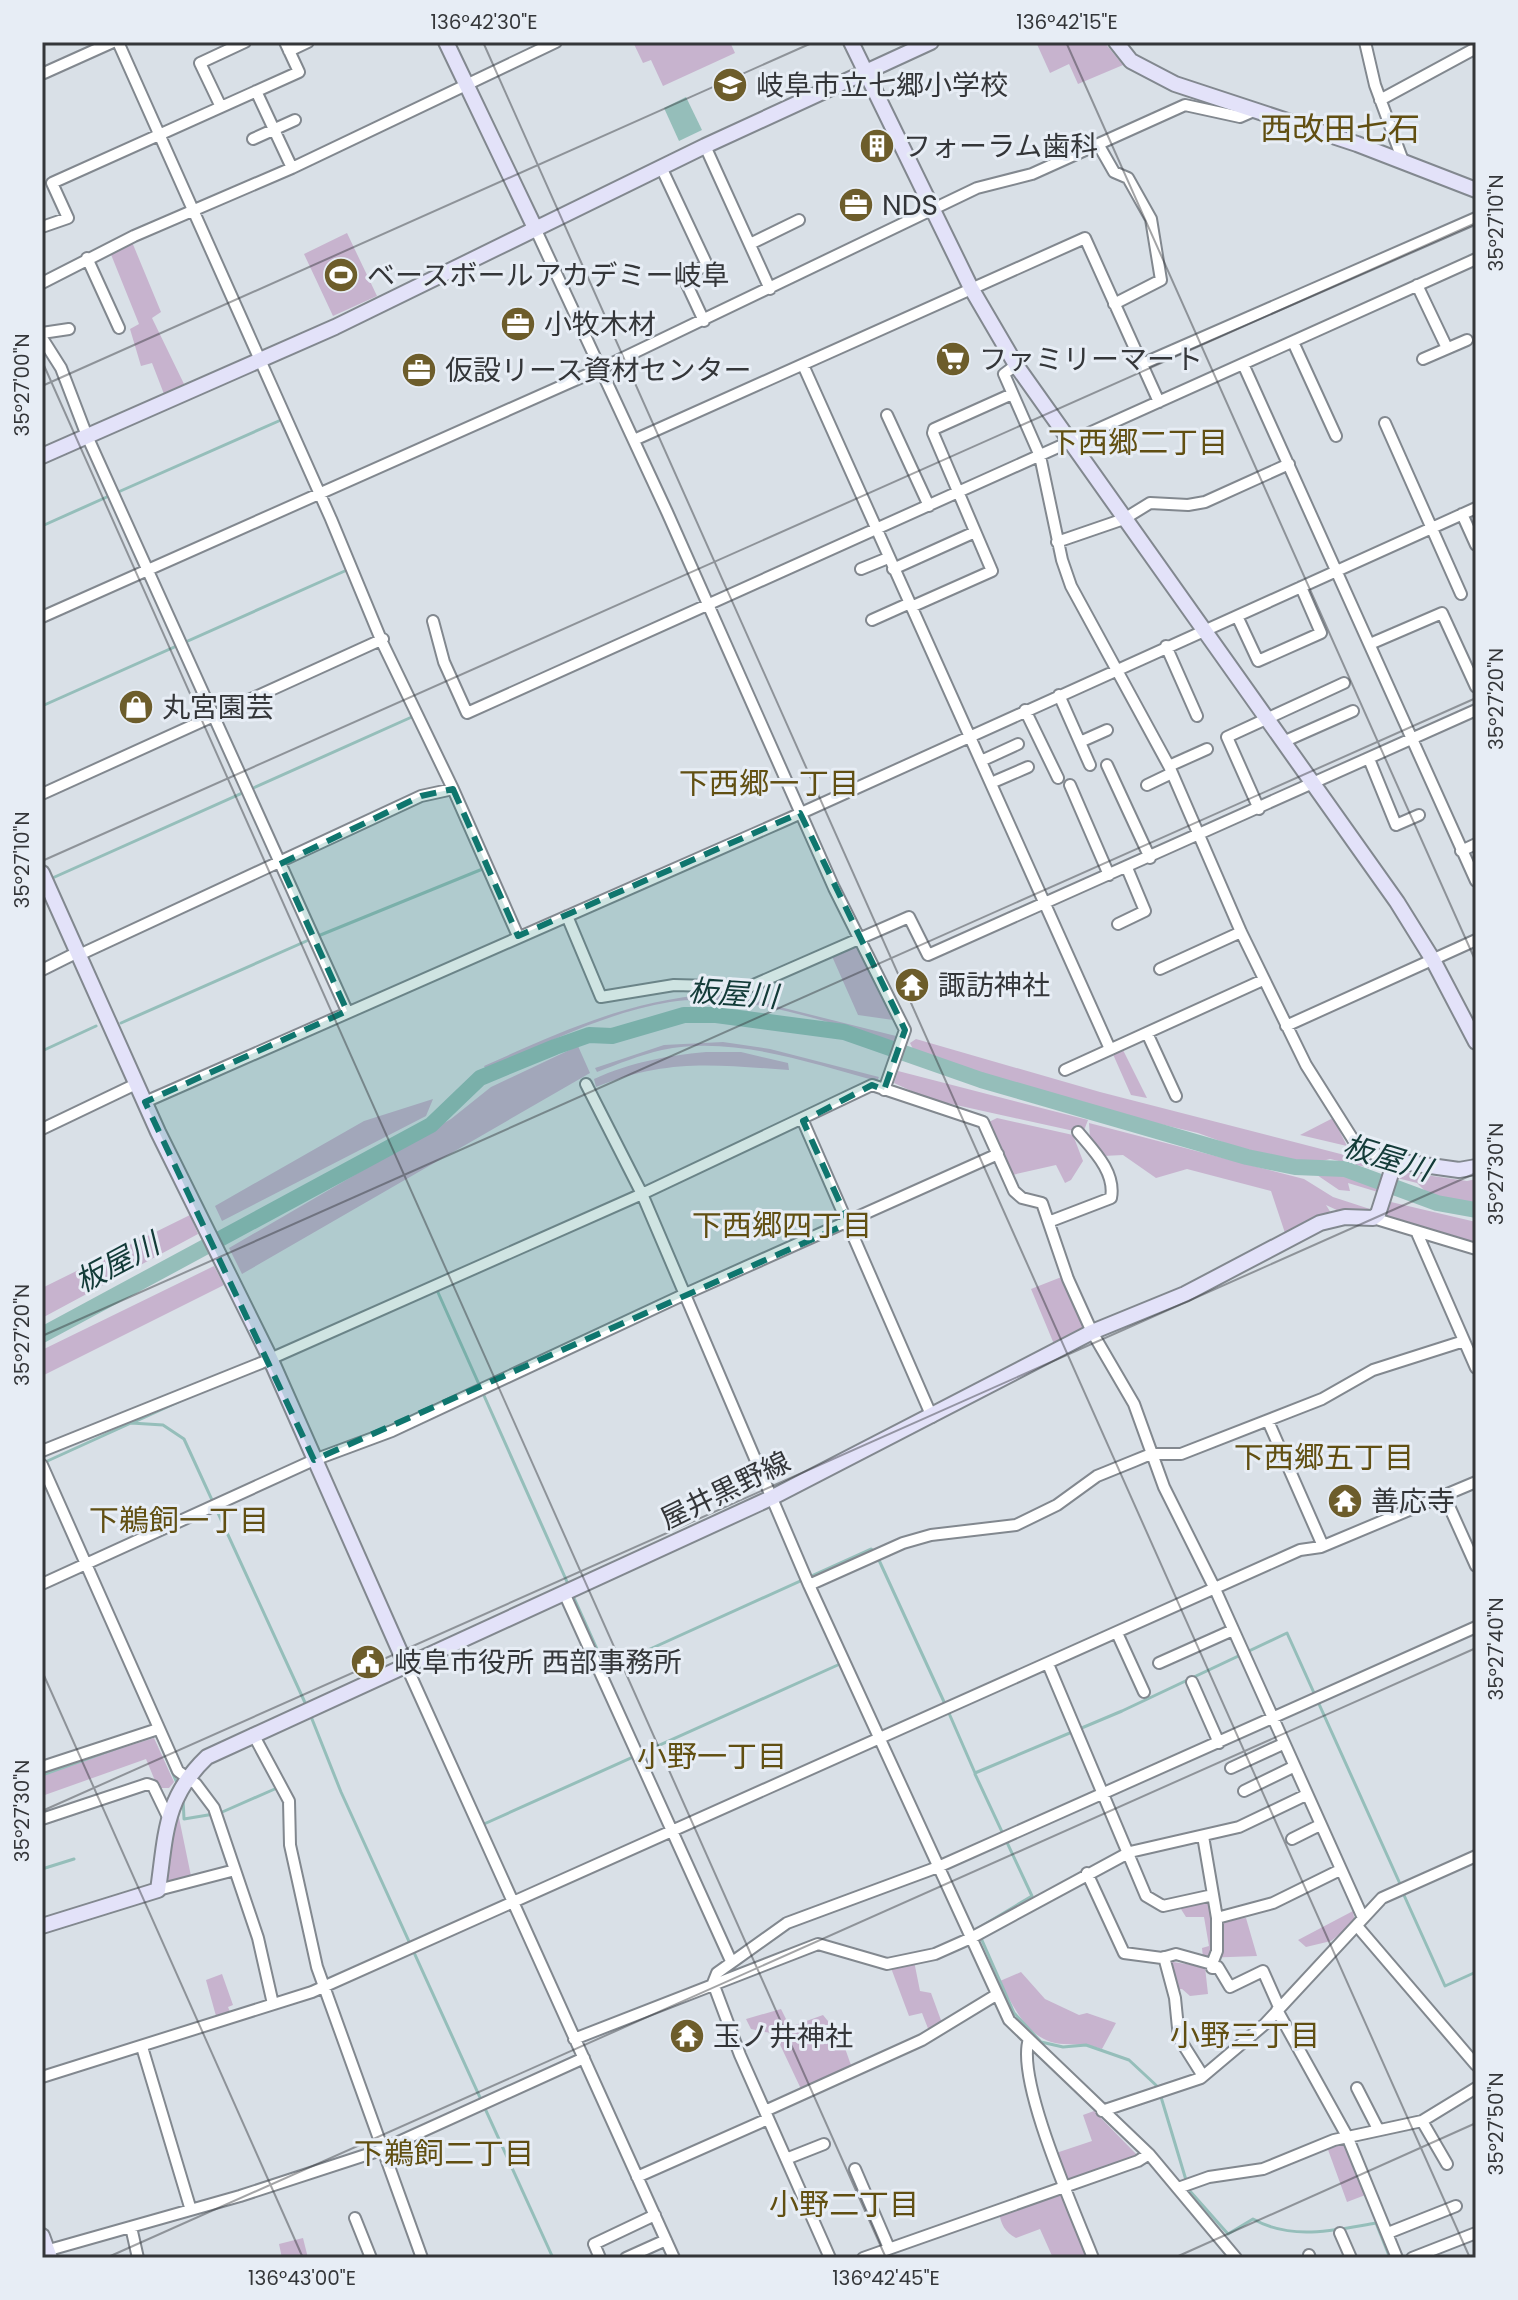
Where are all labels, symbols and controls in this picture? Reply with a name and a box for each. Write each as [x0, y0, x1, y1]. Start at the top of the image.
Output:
text: 136°42'30"E [431, 8, 537, 36]
text: 136°42'15"E [1016, 8, 1118, 36]
school or university icon: 岐阜市立七郷小学校 [711, 66, 749, 104]
place label: 岐阜市立七郷小学校 [756, 66, 1008, 105]
district label: 西改田七石 [1260, 106, 1420, 151]
building icon: フォーラム歯科 [858, 127, 896, 165]
place label: フォーラム歯科 [903, 127, 1098, 166]
text: 35°27'10"N [1482, 175, 1510, 272]
office icon: NDS [837, 186, 875, 224]
place label: NDS [882, 186, 938, 225]
sports icon: ベースボールアカデミー岐阜 [322, 256, 360, 294]
place label: ベースボールアカデミー岐阜 [367, 256, 730, 295]
office icon: 小牧木材 [499, 305, 537, 343]
place label: 小牧木材 [544, 305, 656, 344]
text: 35°27'00"N [8, 333, 36, 437]
supermarket icon: ファミリーマート [934, 340, 972, 378]
place label: ファミリーマート [979, 340, 1203, 379]
office icon: 仮設リース資材センター [400, 351, 438, 389]
place label: 仮設リース資材センター [445, 351, 752, 390]
district label: 下西郷二丁目 [1048, 421, 1228, 464]
text: 35°27'20"N [1482, 648, 1510, 750]
shop icon: 丸宮園芸 [117, 688, 155, 726]
place label: 丸宮園芸 [162, 688, 274, 727]
district label: 下西郷一丁目 [679, 762, 859, 805]
text: 35°27'10"N [8, 812, 36, 909]
temple icon: 諏訪神社 [893, 966, 931, 1004]
place label: 諏訪神社 [938, 966, 1050, 1005]
water label: 板屋川 [687, 969, 782, 1018]
text: 35°27'30"N [1482, 1123, 1510, 1225]
water label: 板屋川 [1338, 1124, 1439, 1192]
district label: 下西郷四丁目 [692, 1204, 872, 1247]
water label: 板屋川 [67, 1221, 169, 1303]
text: 35°27'20"N [8, 1284, 36, 1386]
district label: 下西郷五丁目 [1234, 1436, 1414, 1479]
street label: 屋井黒野線 [654, 1442, 797, 1539]
temple icon: 善応寺 [1326, 1482, 1364, 1520]
place label: 善応寺 [1371, 1482, 1455, 1521]
district label: 下鵜飼一丁目 [89, 1499, 269, 1542]
text: 35°27'40"N [1482, 1597, 1510, 1701]
public building icon: 岐阜市役所 西部事務所 [349, 1643, 387, 1681]
place label: 岐阜市役所 西部事務所 [394, 1643, 681, 1682]
district label: 小野一丁目 [637, 1735, 787, 1778]
text: 35°27'30"N [8, 1760, 36, 1862]
district label: 小野三丁目 [1170, 2014, 1320, 2057]
temple icon: 玉ノ井神社 [668, 2017, 706, 2055]
place label: 玉ノ井神社 [713, 2017, 853, 2056]
text: 35°27'50"N [1482, 2072, 1510, 2176]
district label: 下鵜飼二丁目 [354, 2132, 534, 2175]
district label: 小野二丁目 [769, 2183, 919, 2226]
text: 136°43'00"E [248, 2264, 356, 2292]
text: 136°42'45"E [832, 2264, 940, 2292]

